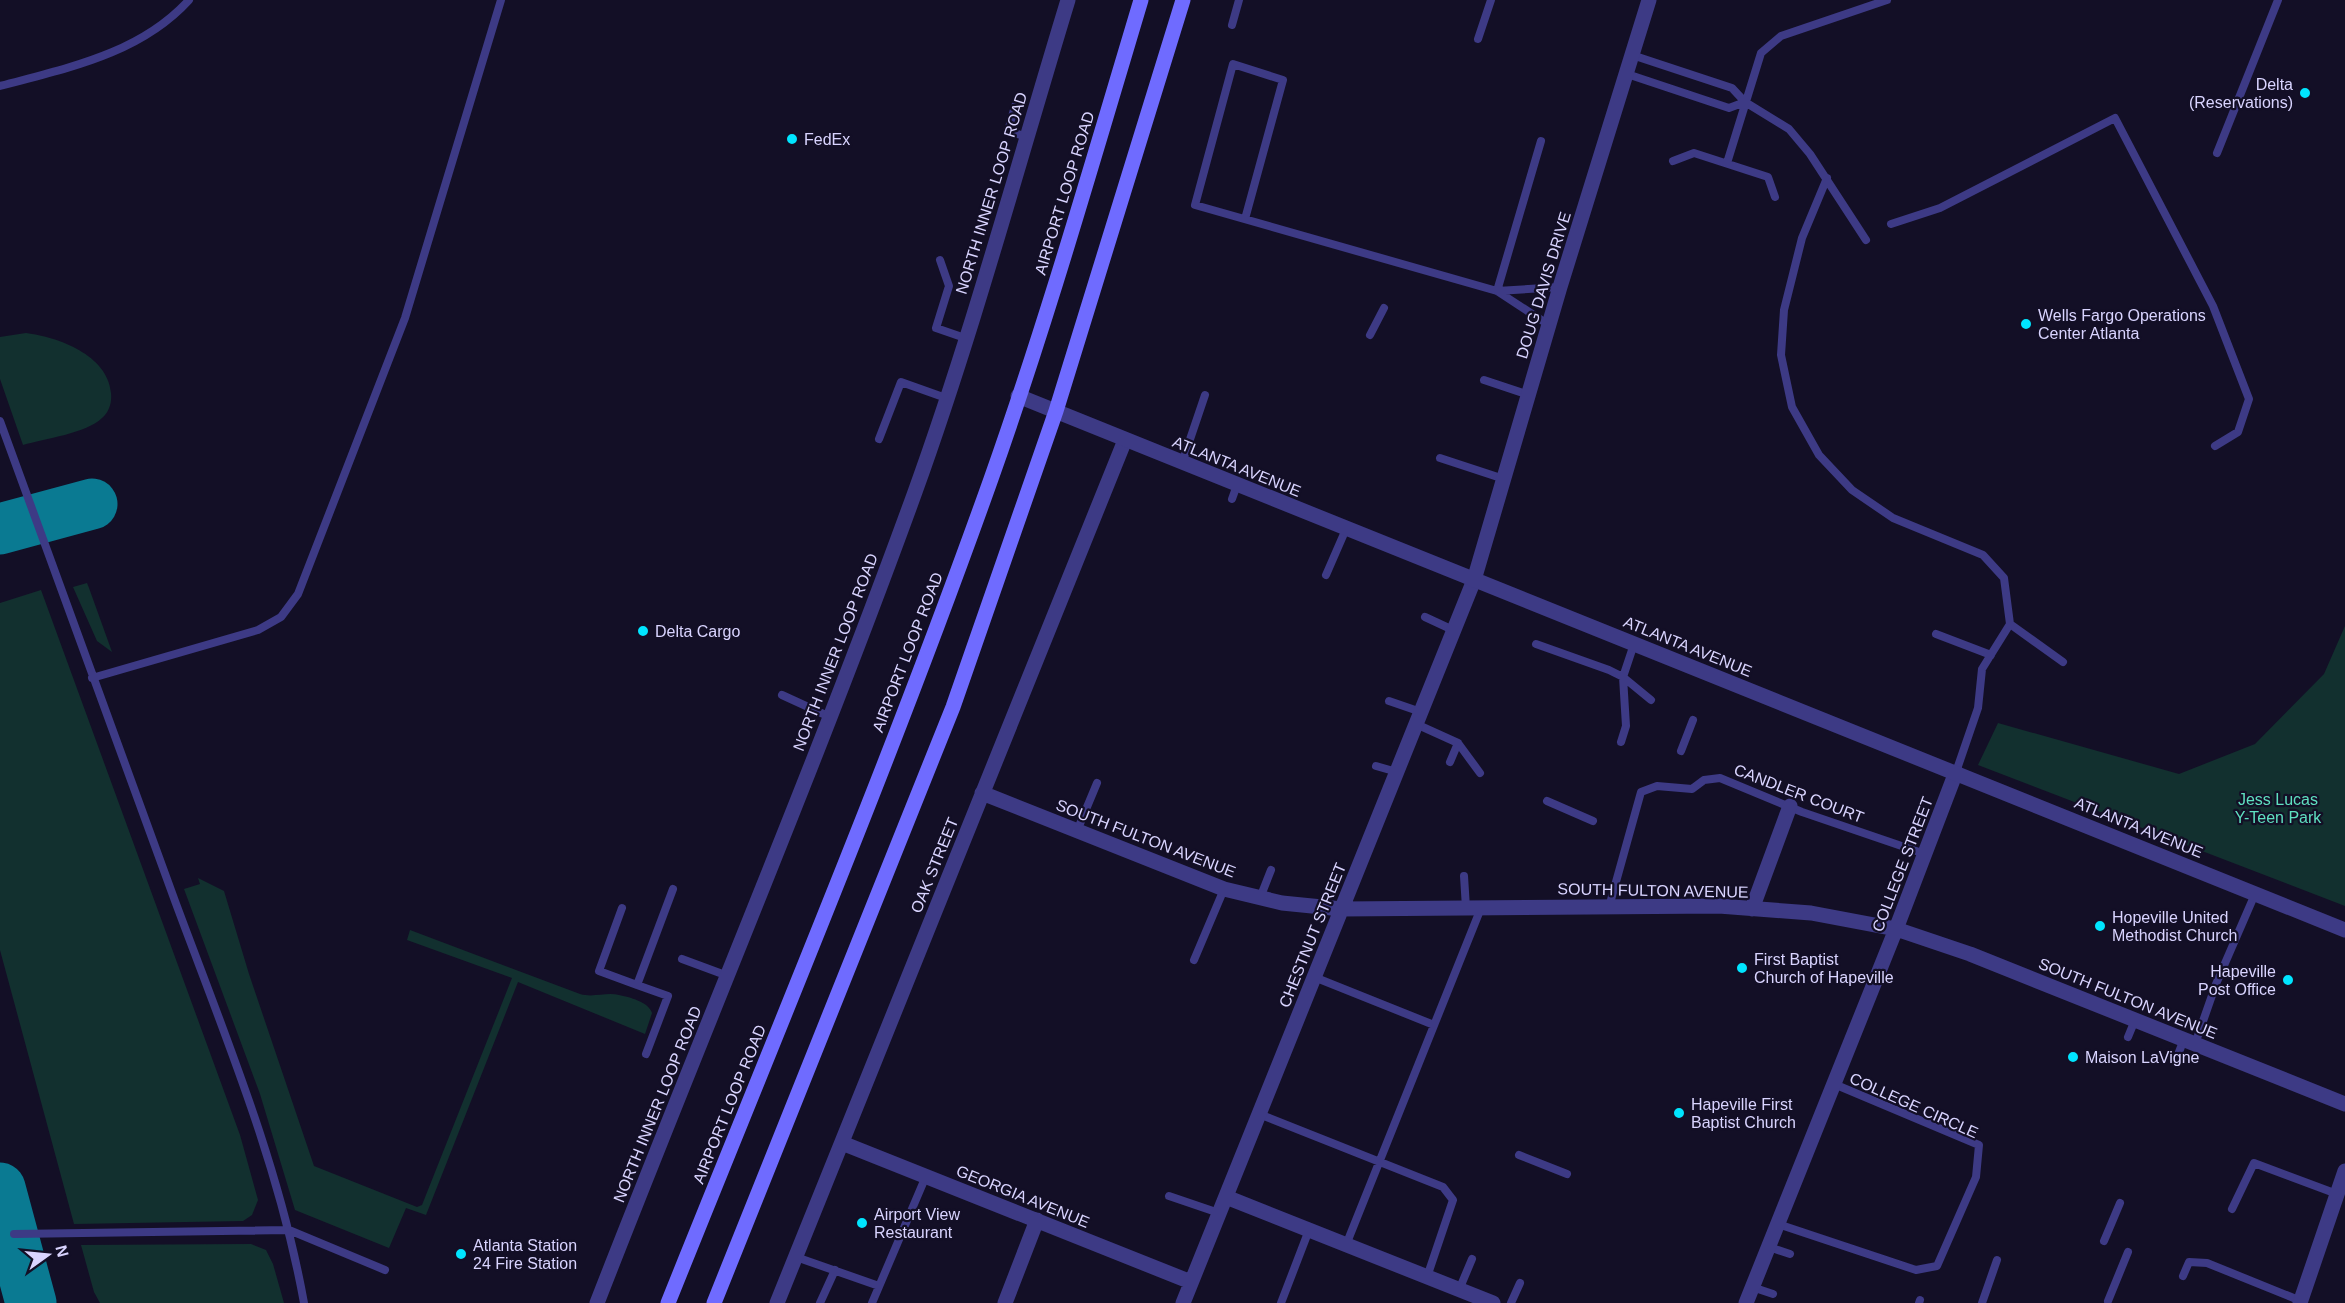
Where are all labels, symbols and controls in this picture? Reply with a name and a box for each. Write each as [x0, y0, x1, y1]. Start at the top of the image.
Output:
place label: Delta (Reservations) [2189, 76, 2293, 111]
marker: Delta (Reservations) [2298, 86, 2312, 100]
street label: NORTH INNER LOOP ROAD [953, 90, 1030, 296]
street label: AIRPORT LOOP ROAD [1032, 109, 1097, 277]
place label: FedEx [804, 131, 850, 148]
marker: FedEx [785, 132, 799, 146]
street label: DOUG DAVIS DRIVE [1513, 210, 1574, 361]
place label: Wells Fargo Operations Center Atlanta [2038, 307, 2206, 342]
marker: Wells Fargo Operations Center Atlanta [2019, 317, 2033, 331]
street label: ATLANTA AVENUE [1170, 433, 1303, 500]
street label: NORTH INNER LOOP ROAD [790, 551, 881, 753]
street label: AIRPORT LOOP ROAD [869, 570, 946, 734]
street label: ATLANTA AVENUE [1621, 613, 1754, 680]
place label: Delta Cargo [655, 623, 740, 640]
marker: Delta Cargo [636, 624, 650, 638]
street label: CANDLER COURT [1732, 761, 1866, 826]
park label: Jess Lucas Y-Teen Park [2235, 791, 2322, 826]
street label: COLLEGE STREET [1869, 794, 1936, 934]
street label: ATLANTA AVENUE [2072, 794, 2205, 861]
street label: SOUTH FULTON AVENUE [1054, 796, 1238, 881]
street label: OAK STREET [908, 815, 961, 915]
street label: CHESTNUT STREET [1276, 860, 1349, 1010]
street label: SOUTH FULTON AVENUE [1557, 880, 1749, 901]
place label: Hopeville United Methodist Church [2112, 909, 2237, 944]
marker: Hopeville United Methodist Church [2093, 919, 2107, 933]
place label: First Baptist Church of Hapeville [1754, 951, 1894, 986]
street label: SOUTH FULTON AVENUE [2036, 955, 2220, 1042]
marker: First Baptist Church of Hapeville [1735, 961, 1749, 975]
place label: Hapeville Post Office [2198, 963, 2276, 998]
marker: Hapeville Post Office [2281, 973, 2295, 987]
street label: NORTH INNER LOOP ROAD [610, 1004, 705, 1205]
street label: AIRPORT LOOP ROAD [690, 1022, 769, 1186]
place label: Maison LaVigne [2085, 1049, 2200, 1066]
marker: Maison LaVigne [2066, 1050, 2080, 1064]
street label: COLLEGE CIRCLE [1847, 1069, 1981, 1141]
place label: Hapeville First Baptist Church [1691, 1096, 1796, 1131]
marker: Hapeville First Baptist Church [1672, 1106, 1686, 1120]
street label: GEORGIA AVENUE [954, 1162, 1092, 1231]
place label: Airport View Restaurant [874, 1206, 960, 1241]
marker: Airport View Restaurant [855, 1216, 869, 1230]
north arrow [18, 1225, 78, 1285]
place label: Atlanta Station 24 Fire Station [473, 1237, 577, 1272]
text: N [52, 1243, 72, 1259]
marker: Atlanta Station 24 Fire Station [454, 1247, 468, 1261]

